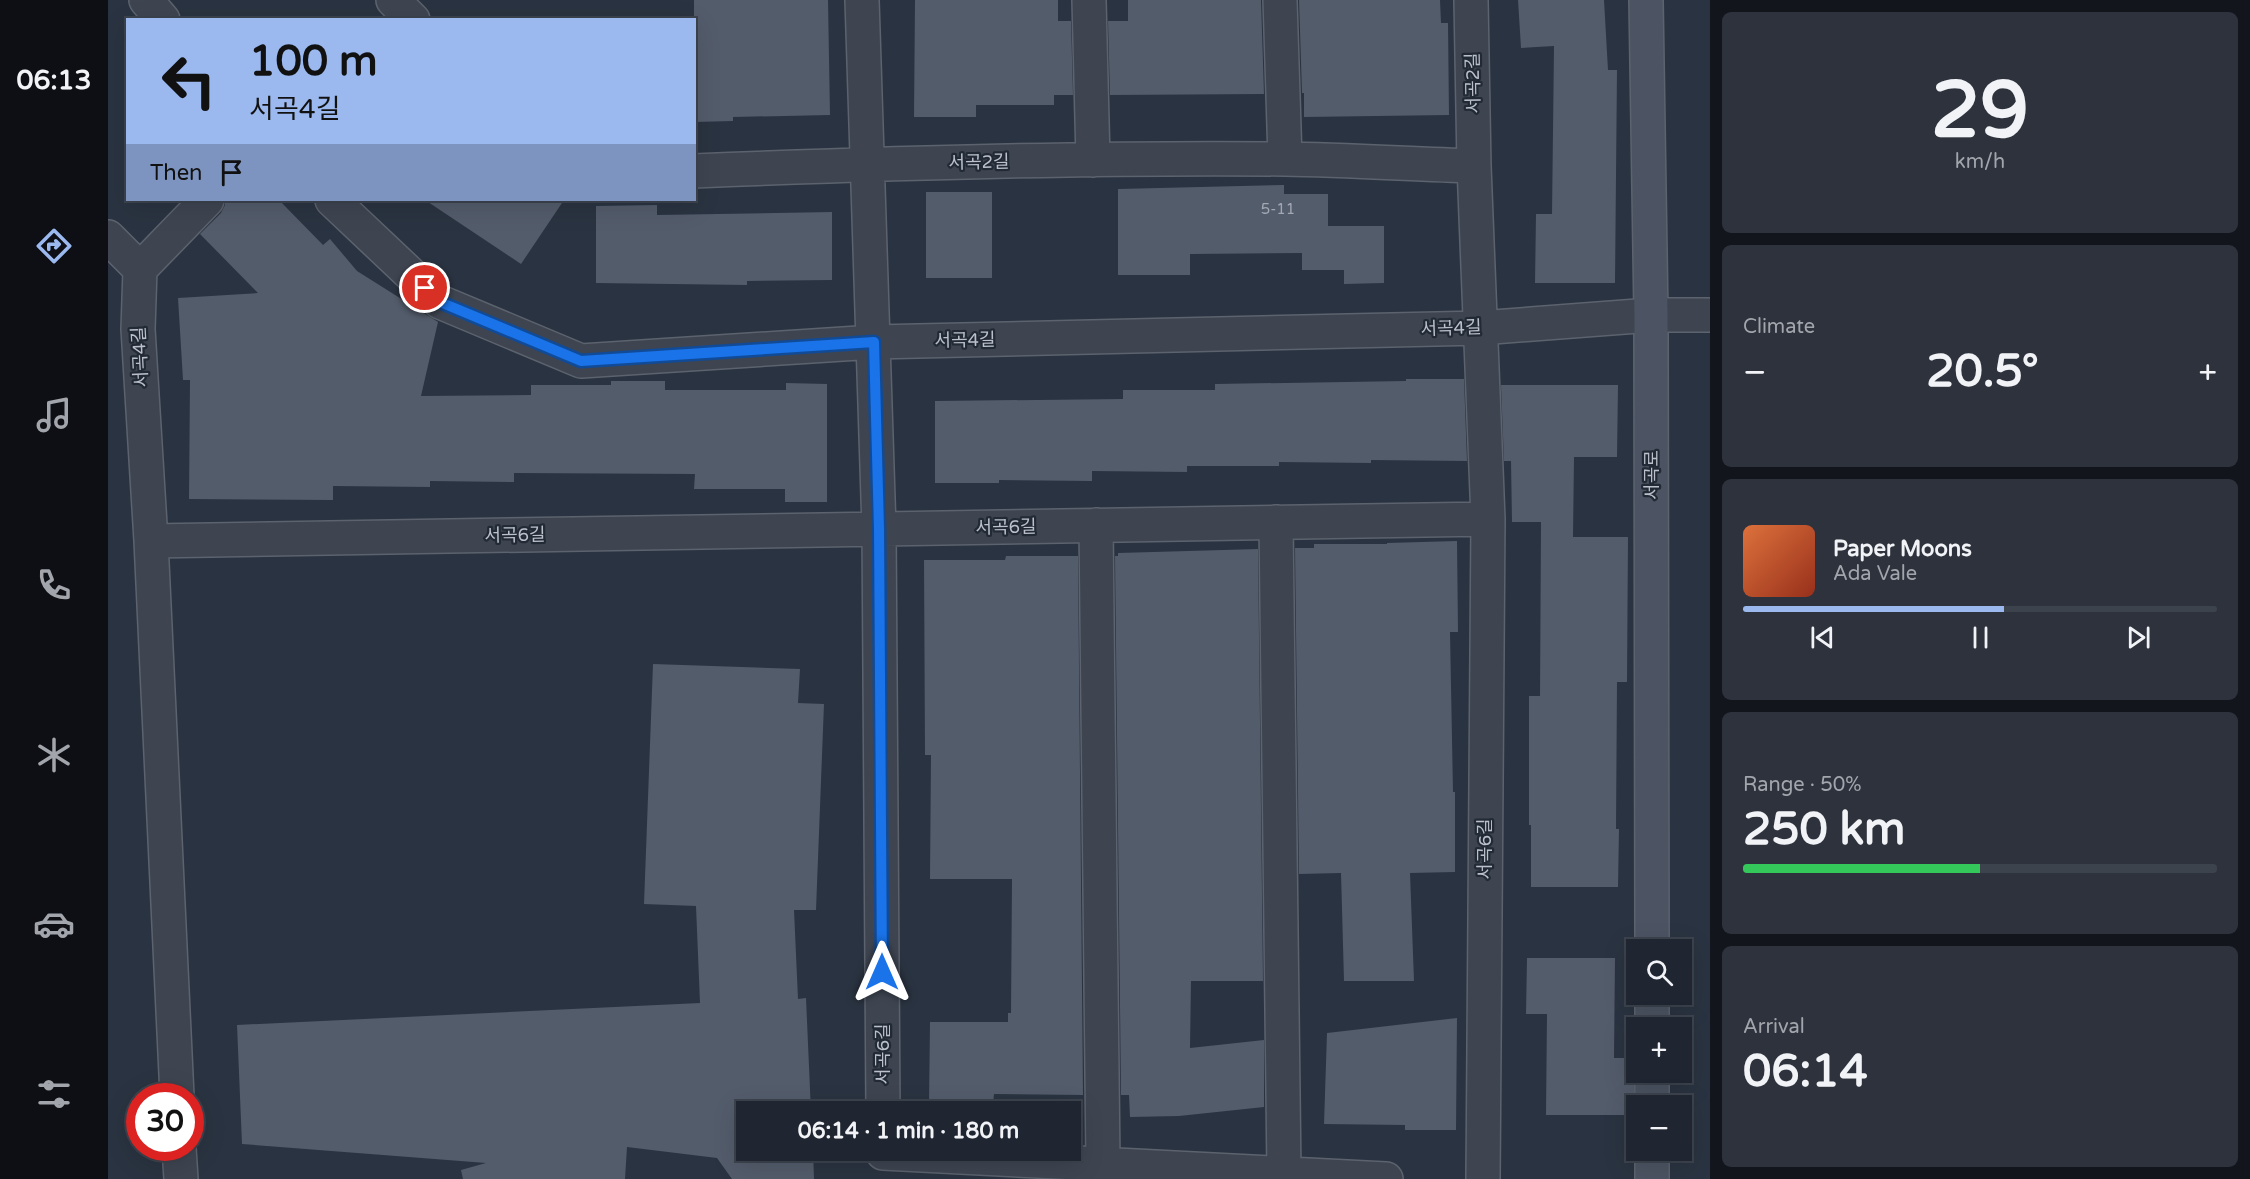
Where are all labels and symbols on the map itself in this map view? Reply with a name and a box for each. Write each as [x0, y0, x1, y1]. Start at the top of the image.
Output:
street label: 서곡2길 [1461, 52, 1485, 114]
street label: 서곡2길 [948, 150, 1010, 174]
house number: 5-11 [1261, 200, 1295, 218]
pin [399, 262, 450, 313]
street label: 서곡4길 [1420, 316, 1482, 340]
street label: 서곡4길 [127, 326, 153, 388]
street label: 서곡4길 [934, 328, 996, 352]
street label: 서곡로 [1641, 450, 1663, 500]
street label: 서곡6길 [975, 515, 1037, 539]
street label: 서곡6길 [484, 523, 546, 547]
street label: 서곡6길 [1474, 819, 1496, 879]
position arrow [850, 940, 914, 1004]
street label: 서곡6길 [872, 1024, 894, 1084]
speed limit sign: 30 [126, 1083, 204, 1161]

